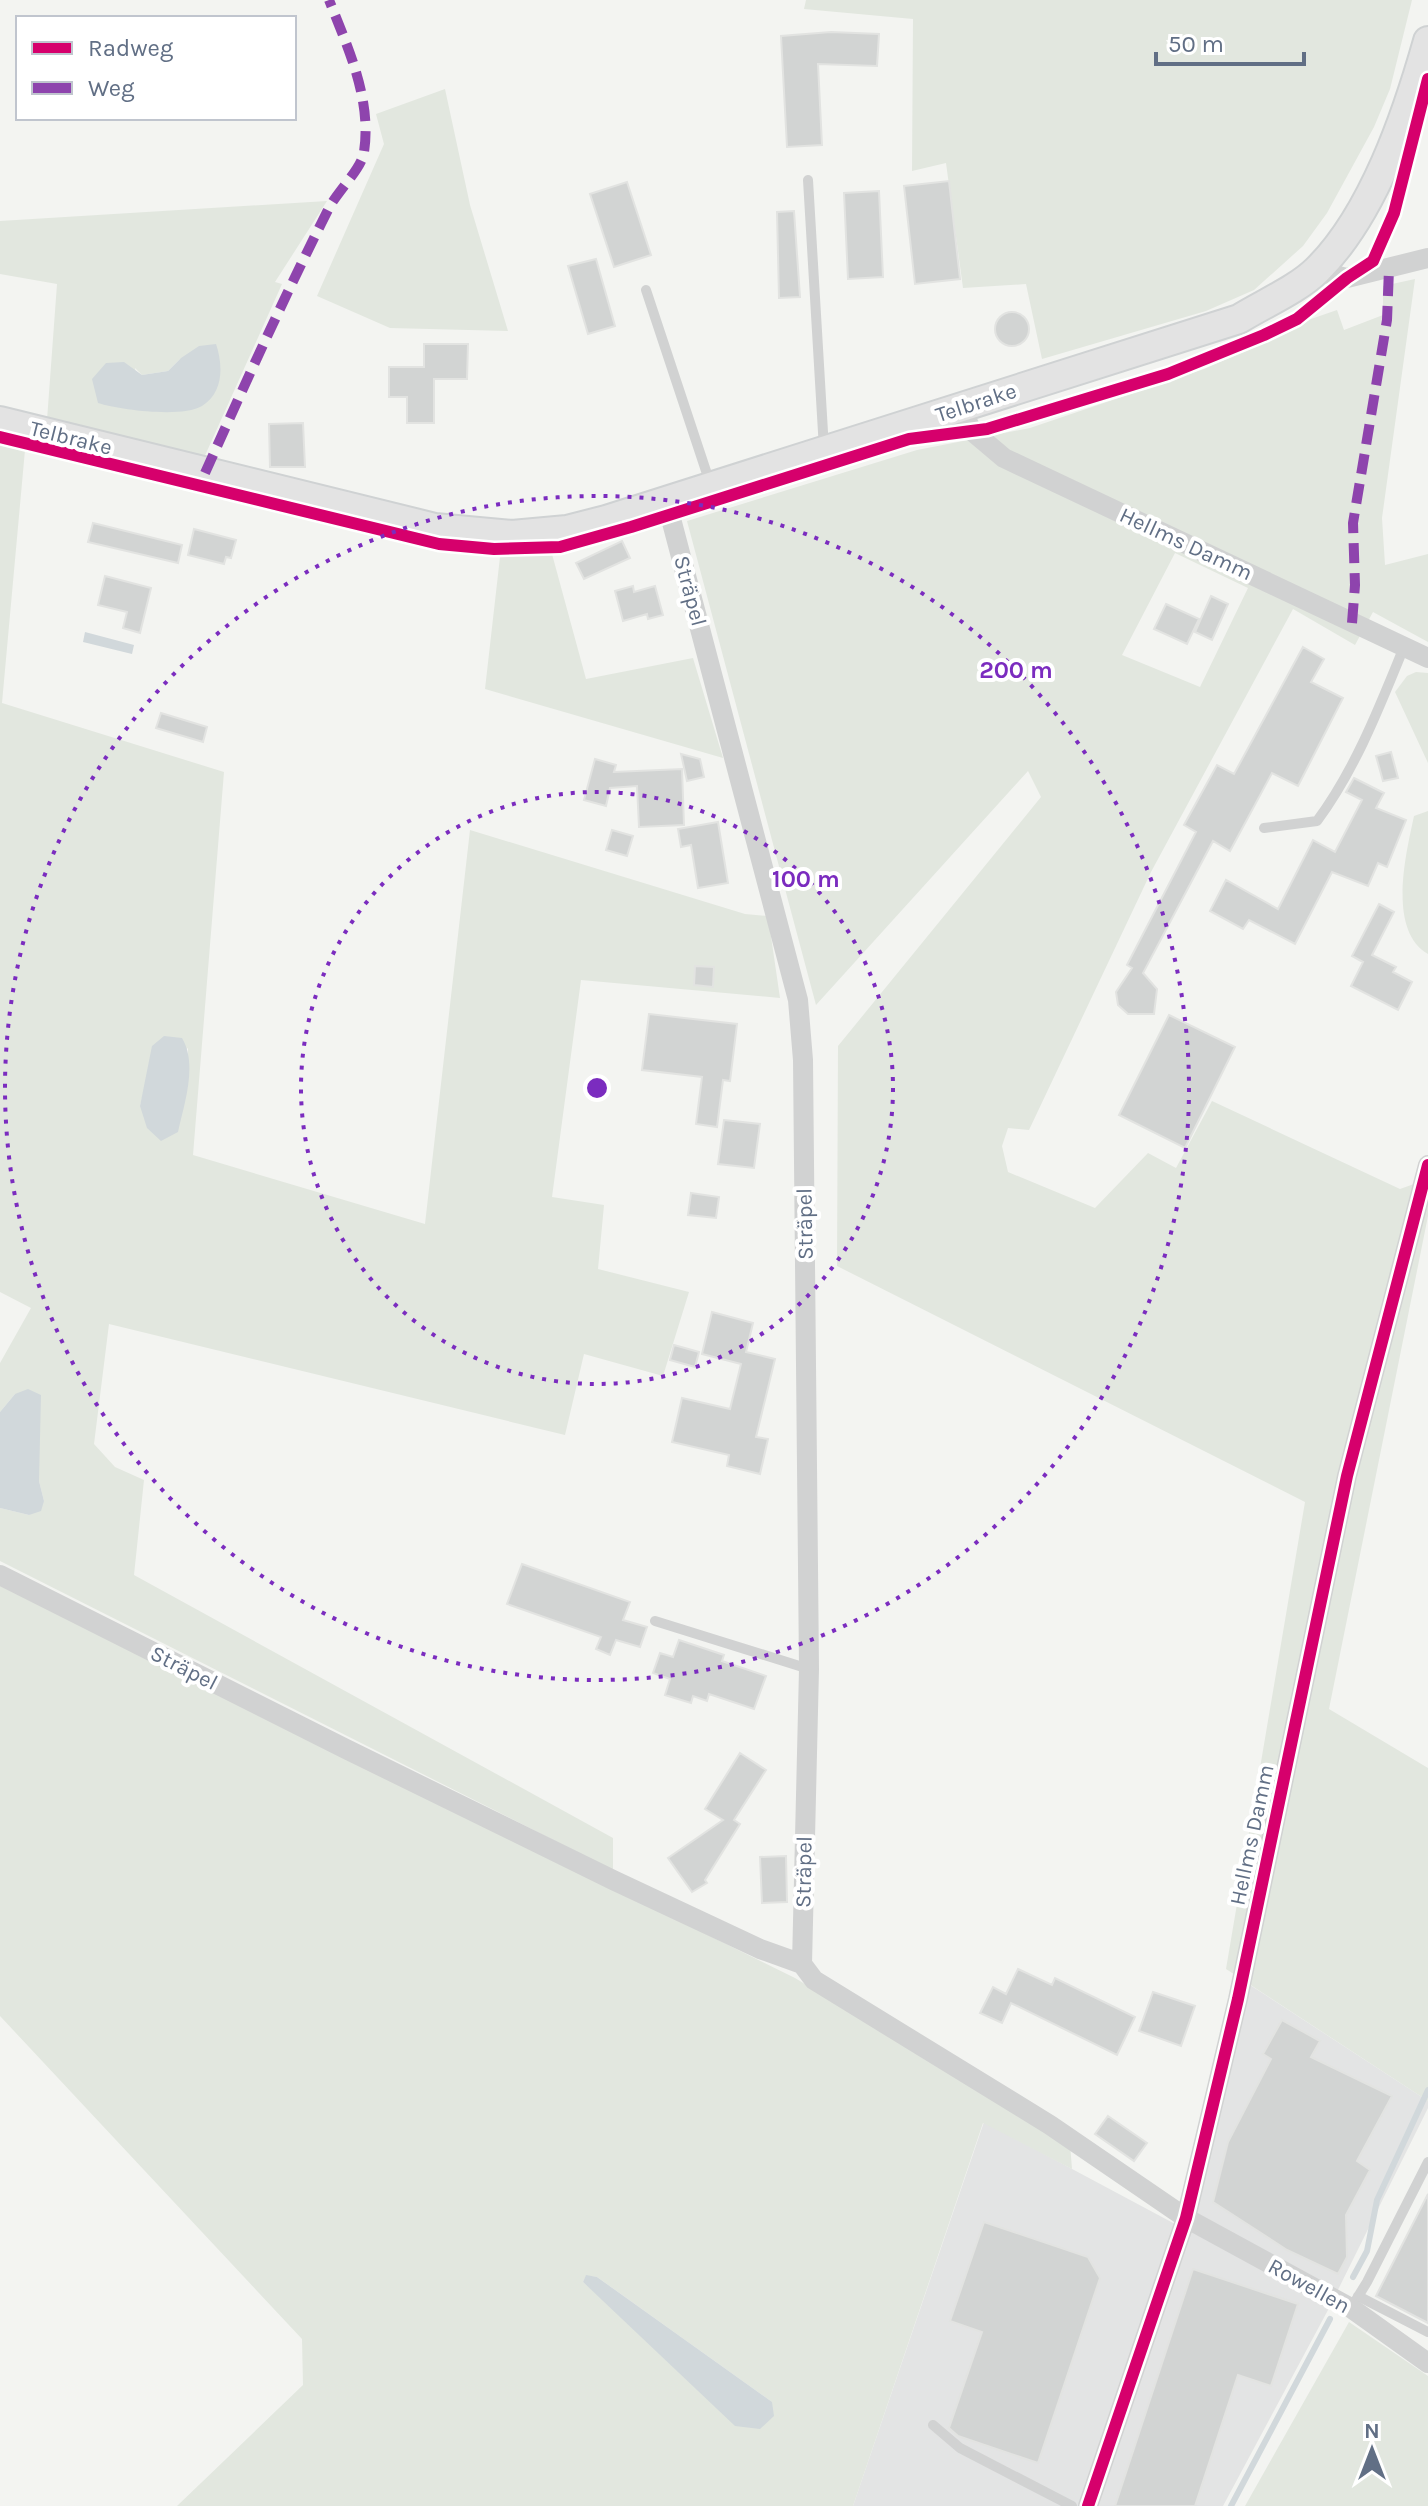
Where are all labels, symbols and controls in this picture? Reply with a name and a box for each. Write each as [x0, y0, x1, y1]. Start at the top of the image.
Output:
legend [16, 16, 296, 120]
scale bar [1156, 16, 1304, 66]
text: 50 m [1168, 30, 1224, 58]
text: Radweg [88, 34, 174, 62]
text: Weg [88, 74, 135, 102]
street label: Telbrake [932, 378, 1020, 428]
street label: Telbrake [27, 415, 115, 461]
street label: Hellms Damm [1115, 502, 1257, 586]
street label: Sträpel [668, 553, 712, 629]
text: 200 m [979, 656, 1053, 684]
text: 100 m [772, 865, 840, 893]
centre of rings [583, 1074, 611, 1102]
street label: Sträpel [791, 1188, 819, 1260]
street label: Sträpel [146, 1640, 222, 1696]
street label: Hellms Damm [1224, 1762, 1280, 1908]
street label: Sträpel [790, 1836, 818, 1908]
street label: Rowellen [1263, 2253, 1355, 2319]
north arrow [1332, 2410, 1412, 2490]
text: N [1364, 2418, 1380, 2444]

